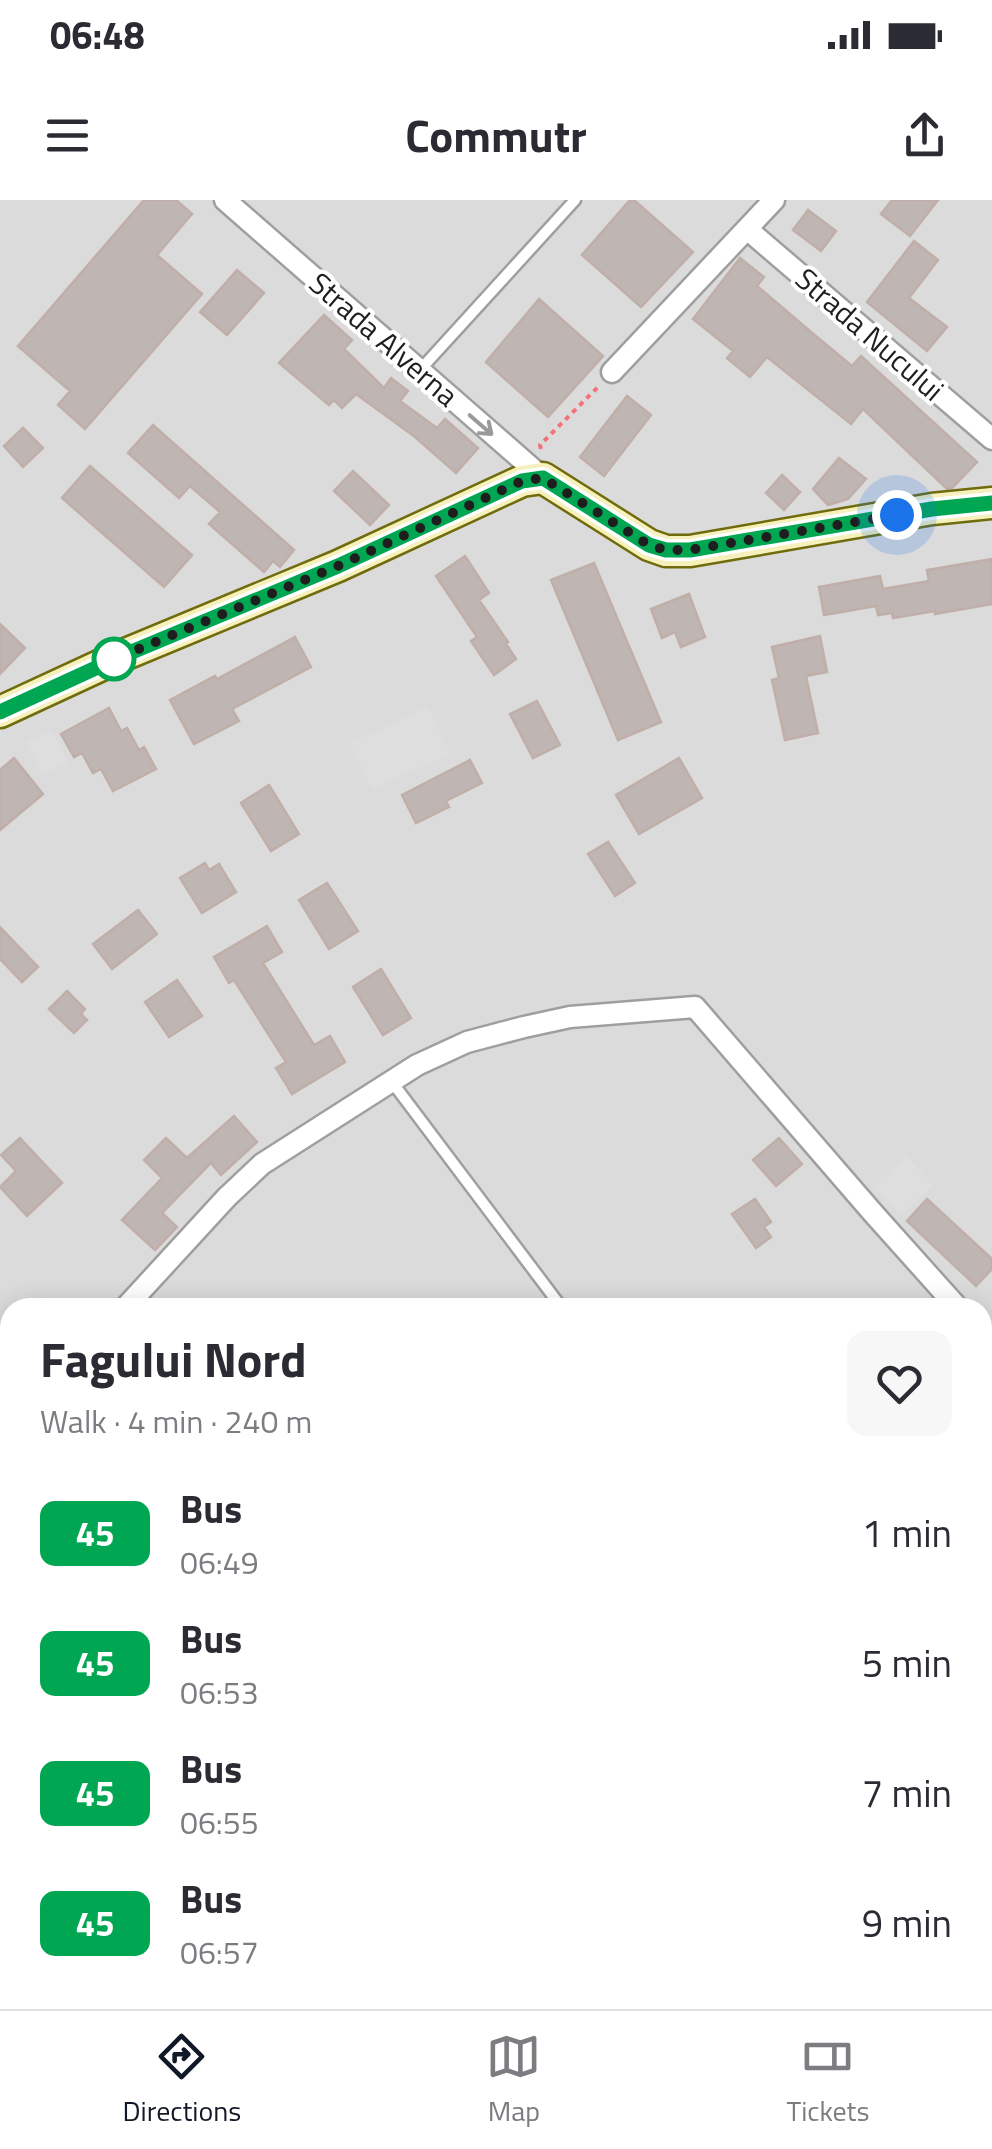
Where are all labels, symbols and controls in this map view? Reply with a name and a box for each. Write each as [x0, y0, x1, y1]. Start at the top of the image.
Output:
text: 06:48 [50, 6, 145, 64]
text: Commutr [405, 101, 587, 169]
icon: menu [40, 108, 95, 163]
icon: share [897, 108, 952, 163]
street label: Strada Nucului [785, 256, 955, 412]
street label: Strada Alverna [299, 261, 469, 417]
one-way arrow [468, 413, 494, 435]
your location [872, 490, 922, 540]
unlabelled marker [93, 638, 135, 680]
text: Fagului Nord [40, 1323, 307, 1396]
button: heart [847, 1331, 952, 1436]
text: Walk · 4 min · 240 m [40, 1397, 312, 1445]
text: Bus [180, 1480, 242, 1538]
text: 1 min [862, 1504, 952, 1562]
text: 45 [75, 1506, 115, 1560]
text: 06:49 [180, 1538, 259, 1586]
text: Bus [180, 1610, 242, 1668]
text: 5 min [862, 1634, 952, 1692]
text: 45 [75, 1636, 115, 1690]
text: 06:53 [180, 1668, 259, 1716]
text: Bus [180, 1740, 242, 1798]
text: 7 min [862, 1764, 952, 1822]
text: 45 [75, 1766, 115, 1820]
text: 06:55 [180, 1798, 259, 1846]
text: Bus [180, 1870, 242, 1928]
text: 9 min [862, 1894, 952, 1952]
text: 45 [75, 1896, 115, 1950]
text: 06:57 [180, 1928, 259, 1976]
tab: Directions [123, 2029, 241, 2132]
tab: Map [486, 2029, 541, 2132]
tab: Tickets [786, 2029, 869, 2132]

